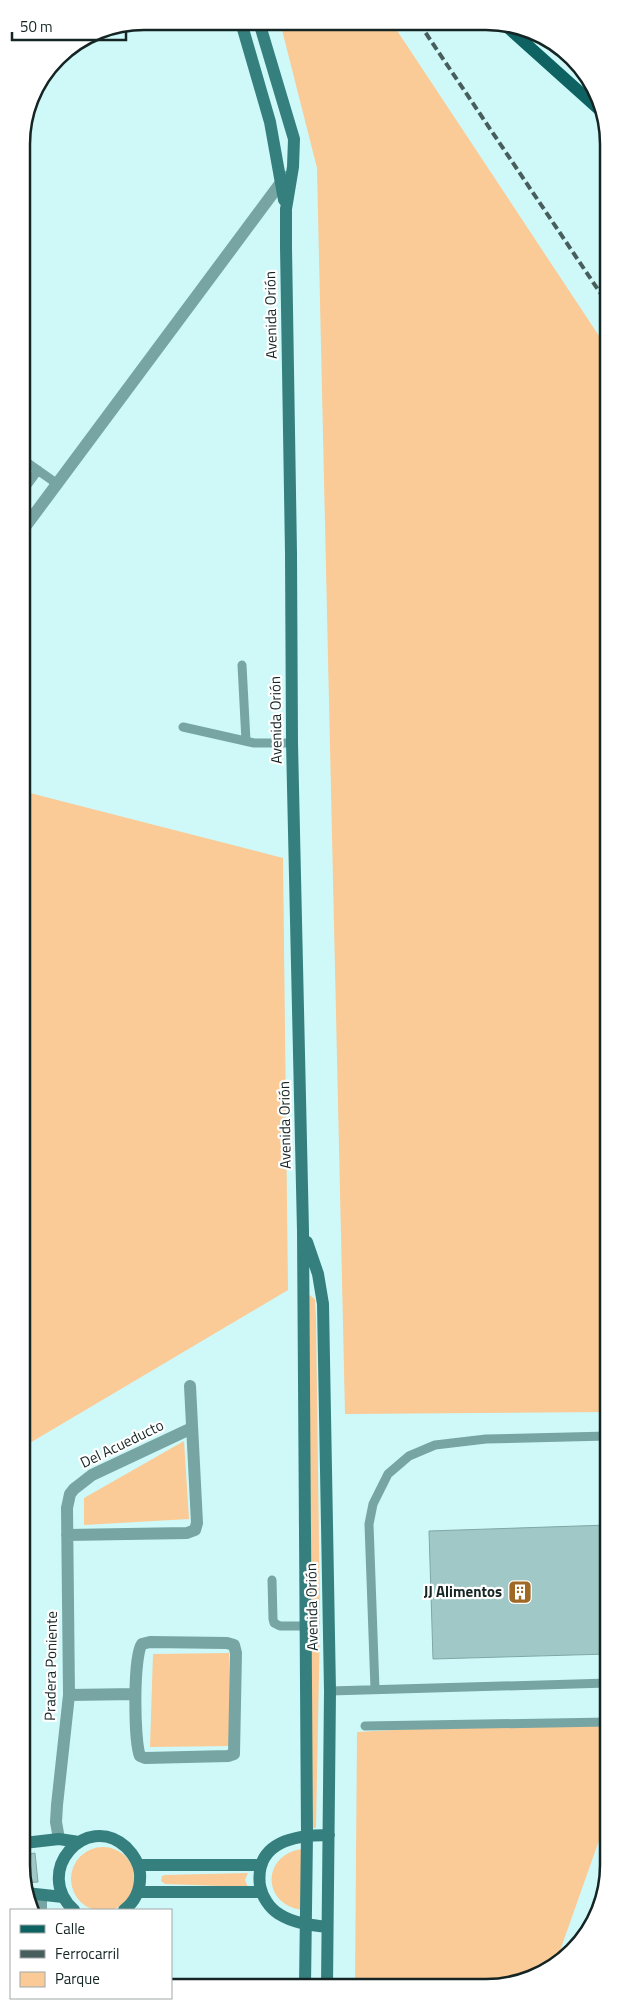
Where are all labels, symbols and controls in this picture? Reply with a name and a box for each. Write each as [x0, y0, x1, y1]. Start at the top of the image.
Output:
scale bar [12, 10, 126, 42]
text: 50 m [20, 15, 53, 38]
street label: Avenida Orión [258, 271, 283, 359]
street label: Avenida Orión [263, 676, 288, 764]
street label: Avenida Orión [272, 1081, 297, 1169]
street label: Del Acueducto [76, 1413, 168, 1474]
street label: Avenida Orión [299, 1563, 324, 1651]
building icon: JJ Alimentos [507, 1579, 533, 1605]
place label: JJ Alimentos [424, 1580, 502, 1603]
street label: Pradera Poniente [38, 1611, 63, 1721]
legend [10, 1909, 172, 1999]
text: Calle [55, 1917, 85, 1940]
text: Ferrocarril [55, 1942, 120, 1965]
text: Parque [55, 1967, 100, 1990]

